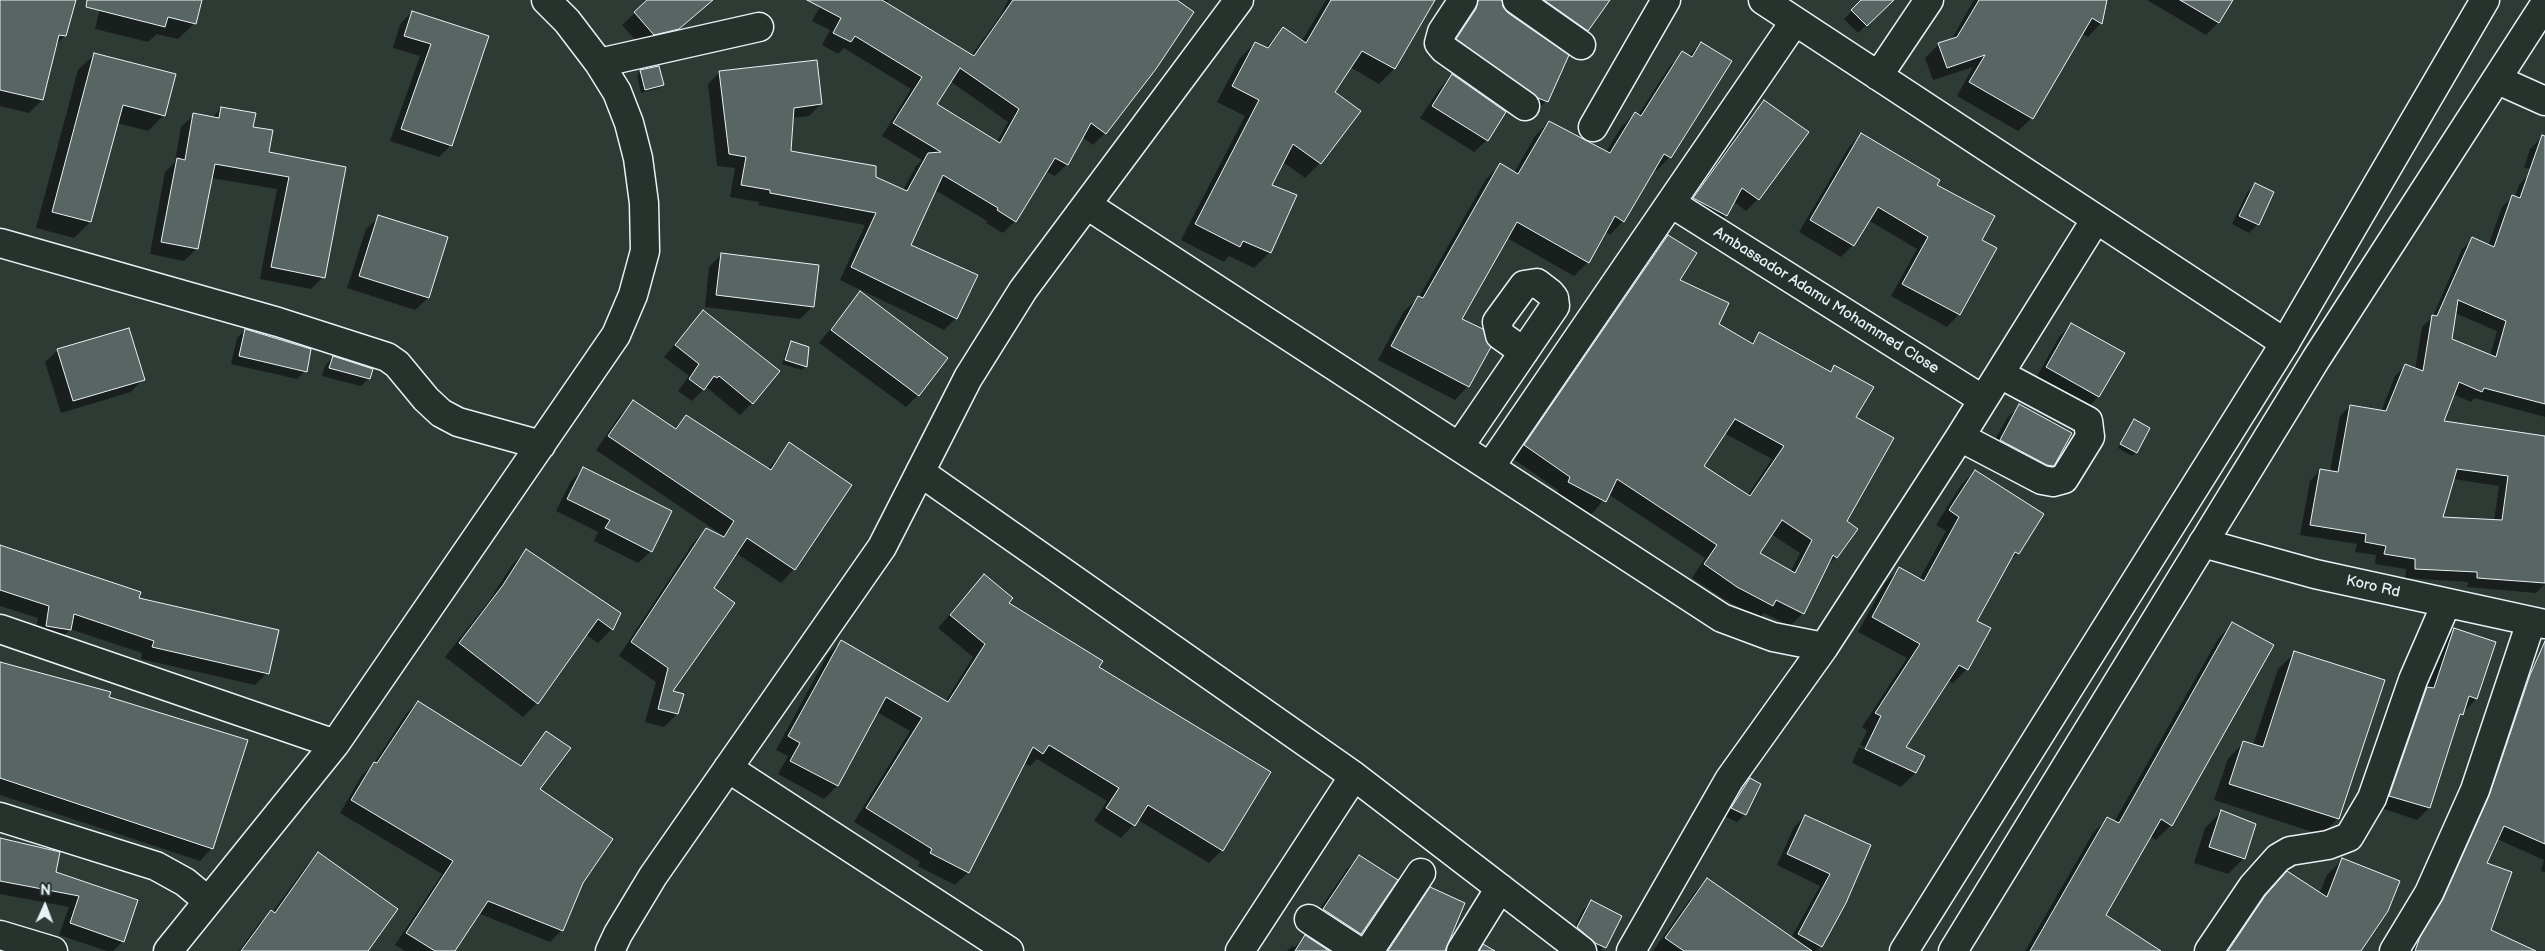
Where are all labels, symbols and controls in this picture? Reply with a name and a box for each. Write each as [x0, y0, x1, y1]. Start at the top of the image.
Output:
street label: Ambassador Adamu Mohammed Close [1710, 224, 1942, 378]
street label: Koro Rd [2344, 572, 2402, 602]
north arrow [20, 881, 70, 931]
text: N [40, 882, 51, 899]

